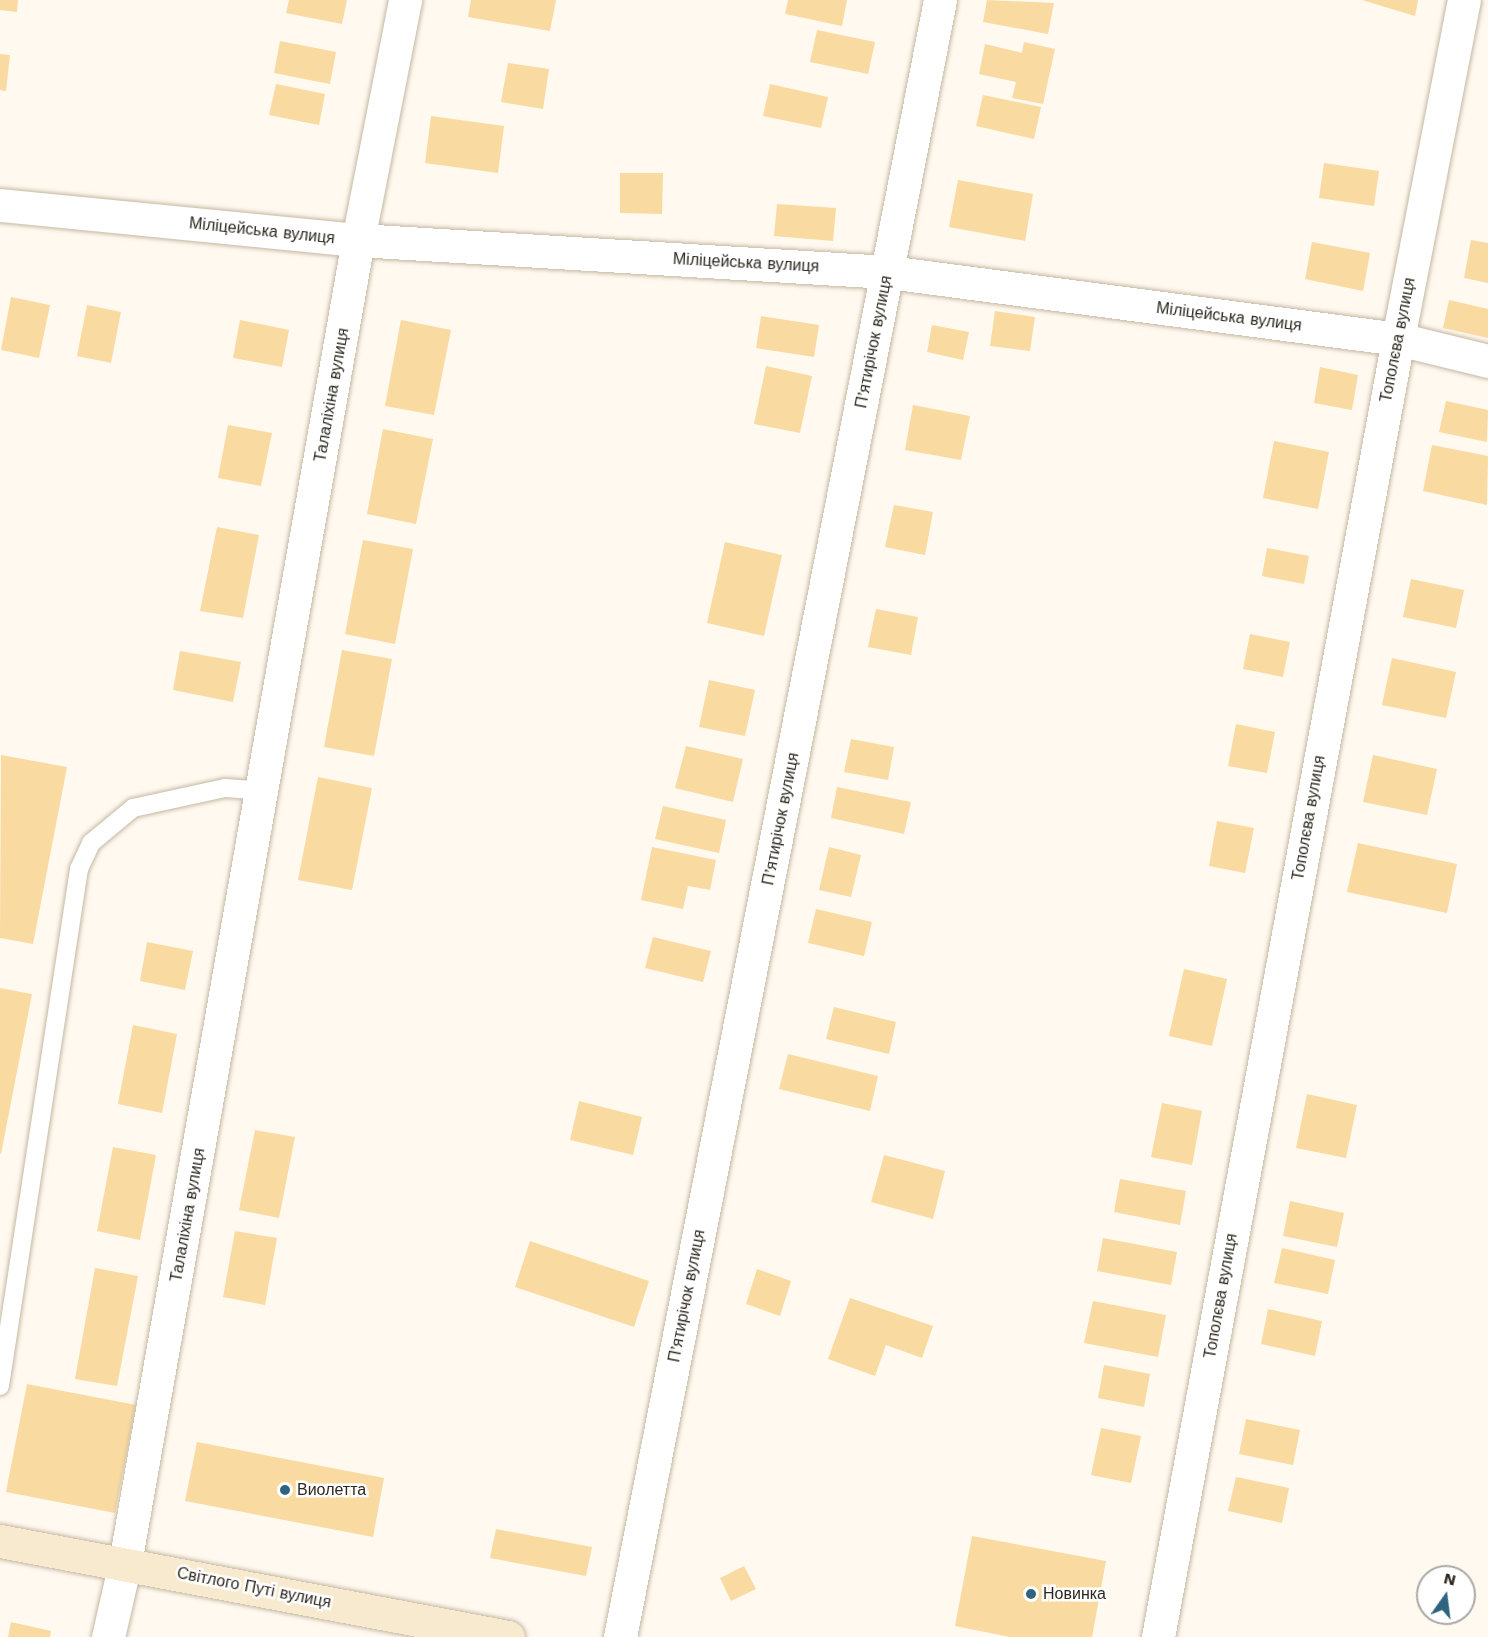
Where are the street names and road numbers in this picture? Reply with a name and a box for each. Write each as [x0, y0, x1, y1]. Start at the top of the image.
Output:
street label: Міліцейська вулиця [188, 214, 336, 248]
street label: Міліцейська вулиця [672, 250, 820, 276]
street label: П’ятирічок вулиця [852, 274, 896, 410]
street label: Тополєва вулиця [1376, 276, 1420, 404]
street label: Міліцейська вулиця [1155, 299, 1303, 335]
street label: Талаліхіна вулиця [311, 327, 353, 463]
street label: П’ятирічок вулиця [759, 751, 803, 887]
street label: Тополєва вулиця [1289, 754, 1329, 882]
street label: Талаліхіна вулиця [167, 1147, 209, 1283]
street label: П’ятирічок вулиця [665, 1228, 709, 1364]
street label: Тополєва вулиця [1201, 1232, 1241, 1360]
street label: Світлого Путі вулиця [175, 1564, 333, 1612]

